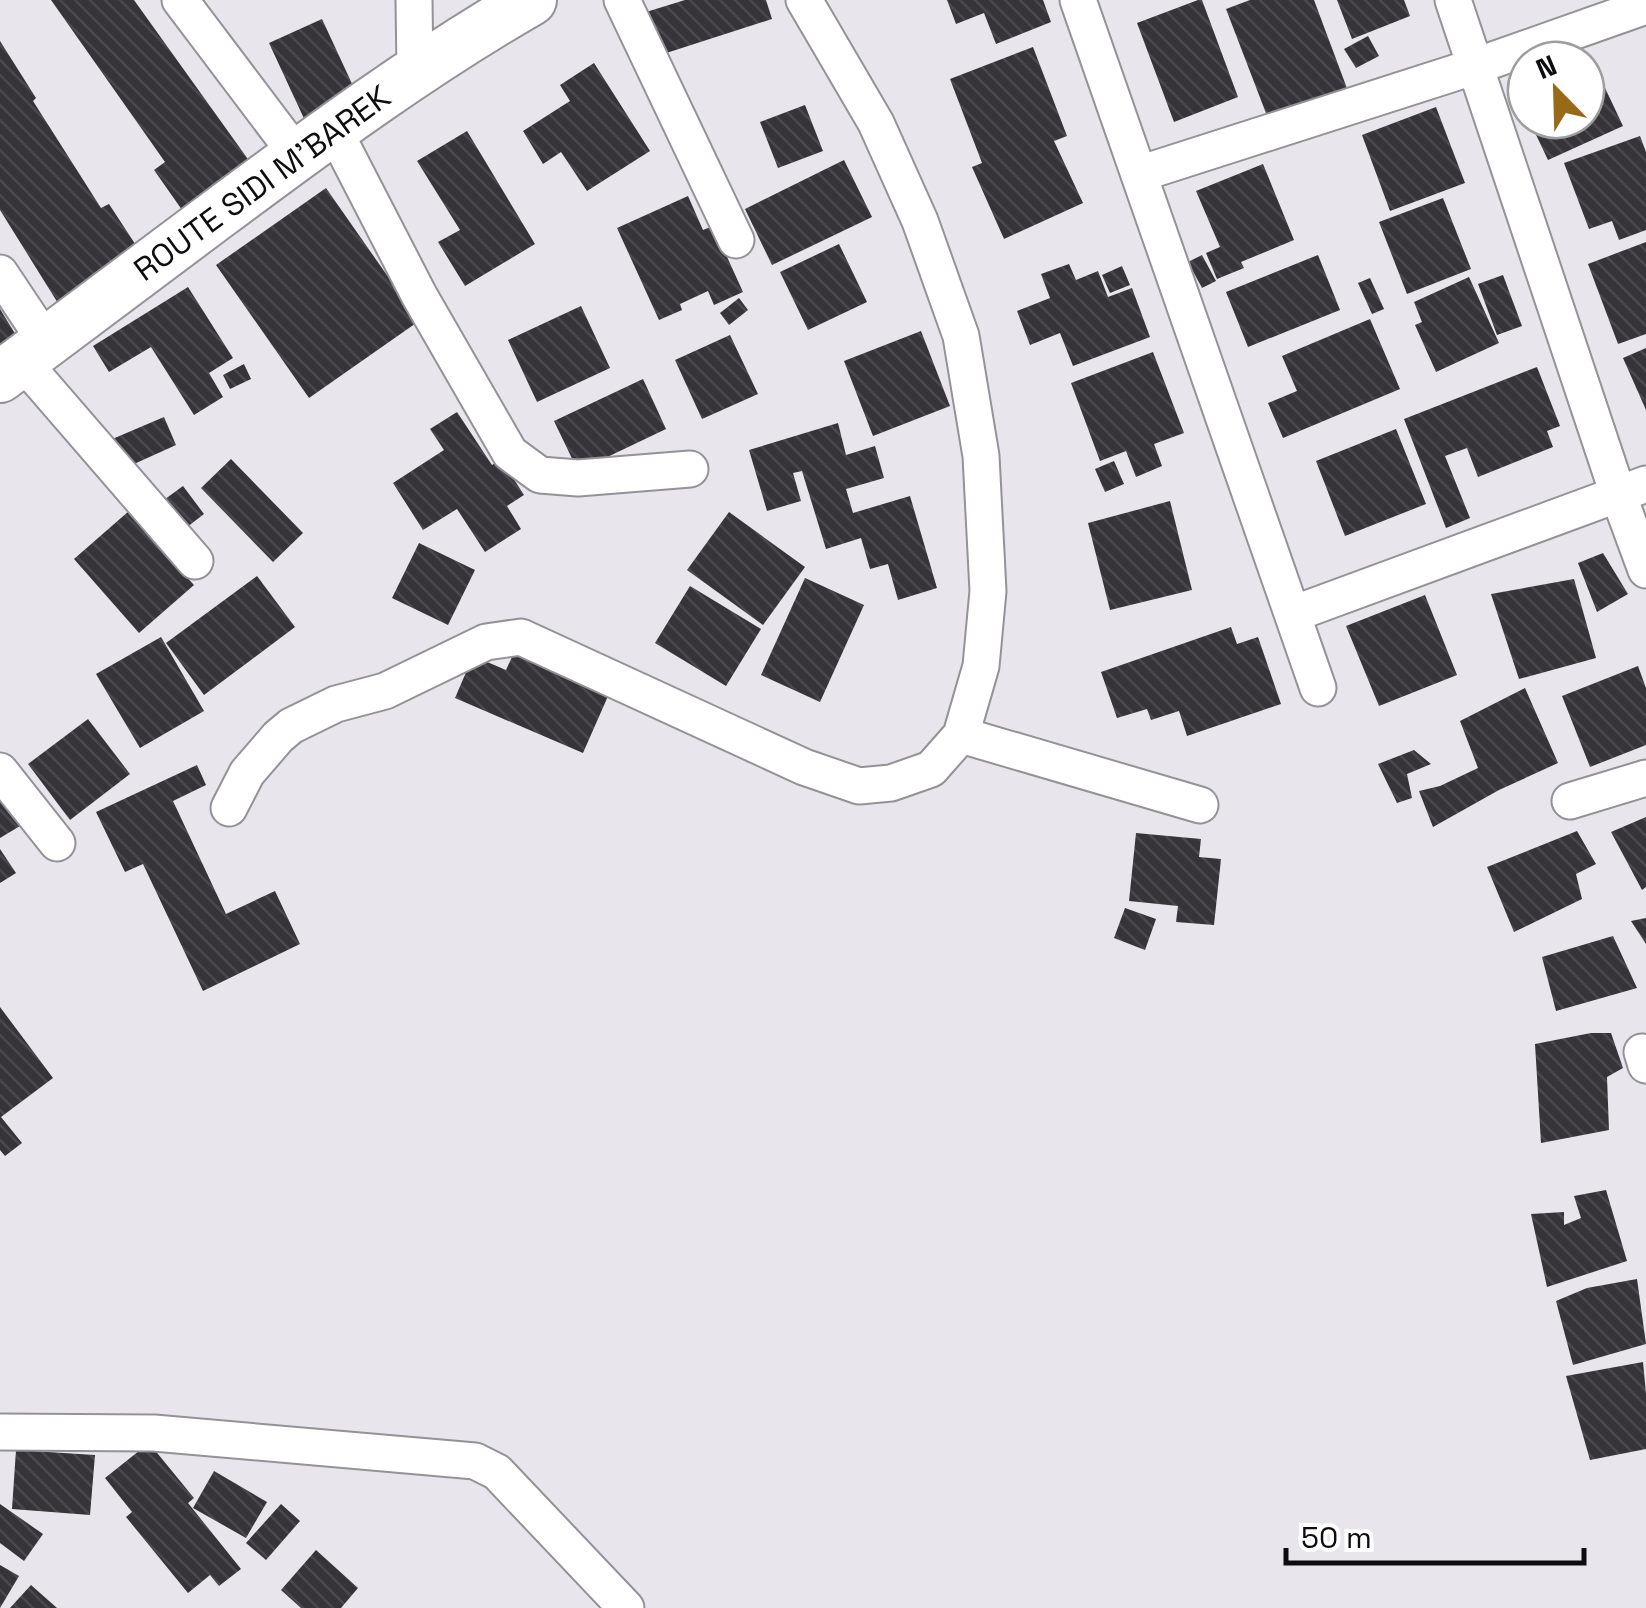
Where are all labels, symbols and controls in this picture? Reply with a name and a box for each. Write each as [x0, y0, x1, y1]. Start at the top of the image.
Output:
north arrow [1506, 40, 1606, 140]
text: N [1531, 47, 1562, 87]
street label: ROUTE SIDI M'BAREK [126, 76, 398, 289]
scale bar [1286, 1503, 1584, 1565]
text: 50 m [1301, 1518, 1372, 1557]

